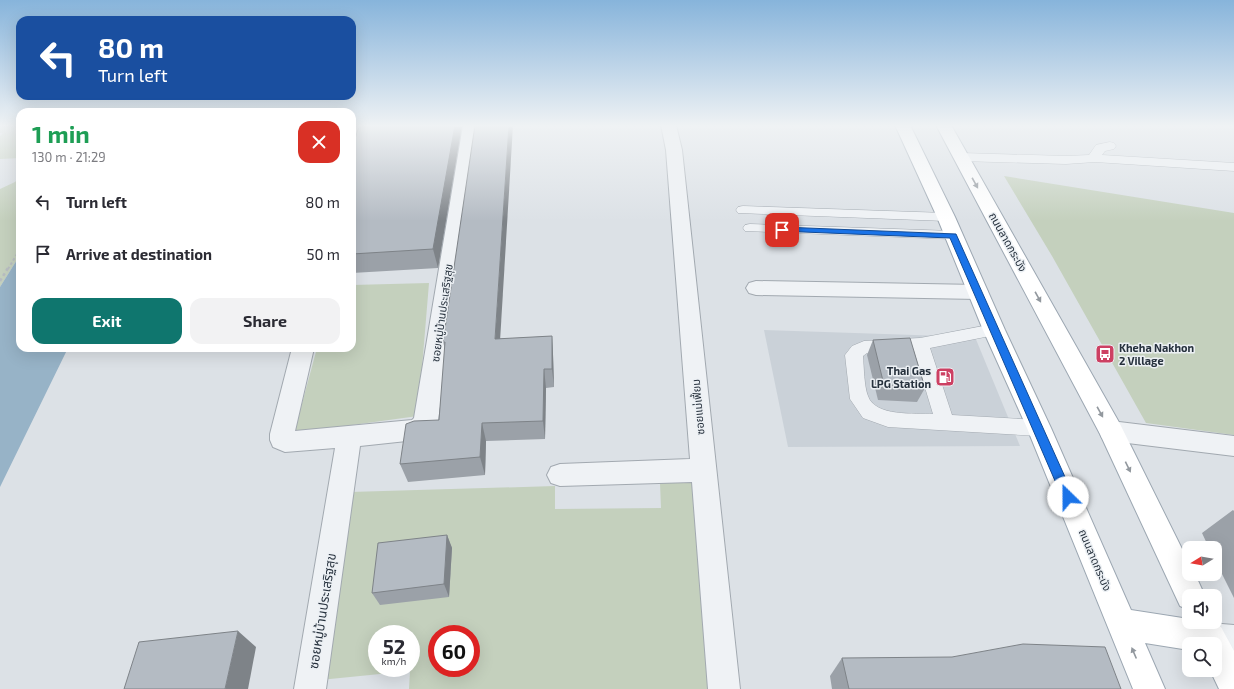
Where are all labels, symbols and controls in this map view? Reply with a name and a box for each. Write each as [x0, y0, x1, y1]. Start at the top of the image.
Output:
text: 80 m [98, 30, 164, 64]
icon: left [32, 32, 84, 84]
text: Turn left [98, 64, 168, 86]
text: 1 min [32, 119, 90, 148]
button: close [298, 121, 340, 163]
text: 130 m · 21:29 [32, 149, 106, 165]
one-way arrow [972, 178, 979, 189]
icon: left [32, 191, 54, 213]
text: Turn left [66, 193, 127, 211]
text: 80 m [305, 193, 340, 211]
street label: ถนนลาดกระบัง [987, 210, 1030, 274]
pin [765, 213, 799, 247]
icon: arrive [771, 219, 793, 241]
icon: arrive [32, 243, 54, 265]
text: Arrive at destination [66, 245, 212, 263]
text: 50 m [306, 245, 340, 263]
street label: ซอยหมู่บ้านประเสริฐสุข [428, 263, 456, 363]
one-way arrow [1034, 292, 1041, 303]
button: Exit [32, 298, 182, 344]
button: Share [190, 298, 340, 344]
place label: Kheha Nakhon 2 Village [1119, 341, 1194, 367]
bus stop icon: Kheha Nakhon 2 Village [1094, 343, 1116, 365]
place label: Thai Gas LPG Station [871, 364, 931, 390]
fuel station icon: Thai Gas LPG Station [934, 366, 956, 388]
street label: ซอยแม่เฟี้ยม [688, 379, 706, 435]
one-way arrow [1097, 406, 1103, 417]
one-way arrow [1125, 461, 1131, 472]
position arrow [1047, 476, 1089, 518]
street label: ถนนลาดกระบัง [1077, 527, 1114, 593]
north arrow [1182, 541, 1222, 581]
map controls [1182, 541, 1222, 677]
street label: ซอยหมู่บ้านประเสริฐสุข [305, 552, 339, 670]
button: sound [1182, 589, 1222, 629]
speed limit sign: 60 [428, 625, 480, 677]
text: 52 [383, 634, 405, 658]
button: search [1182, 637, 1222, 677]
one-way arrow [1131, 648, 1137, 659]
text: km/h [382, 655, 406, 667]

